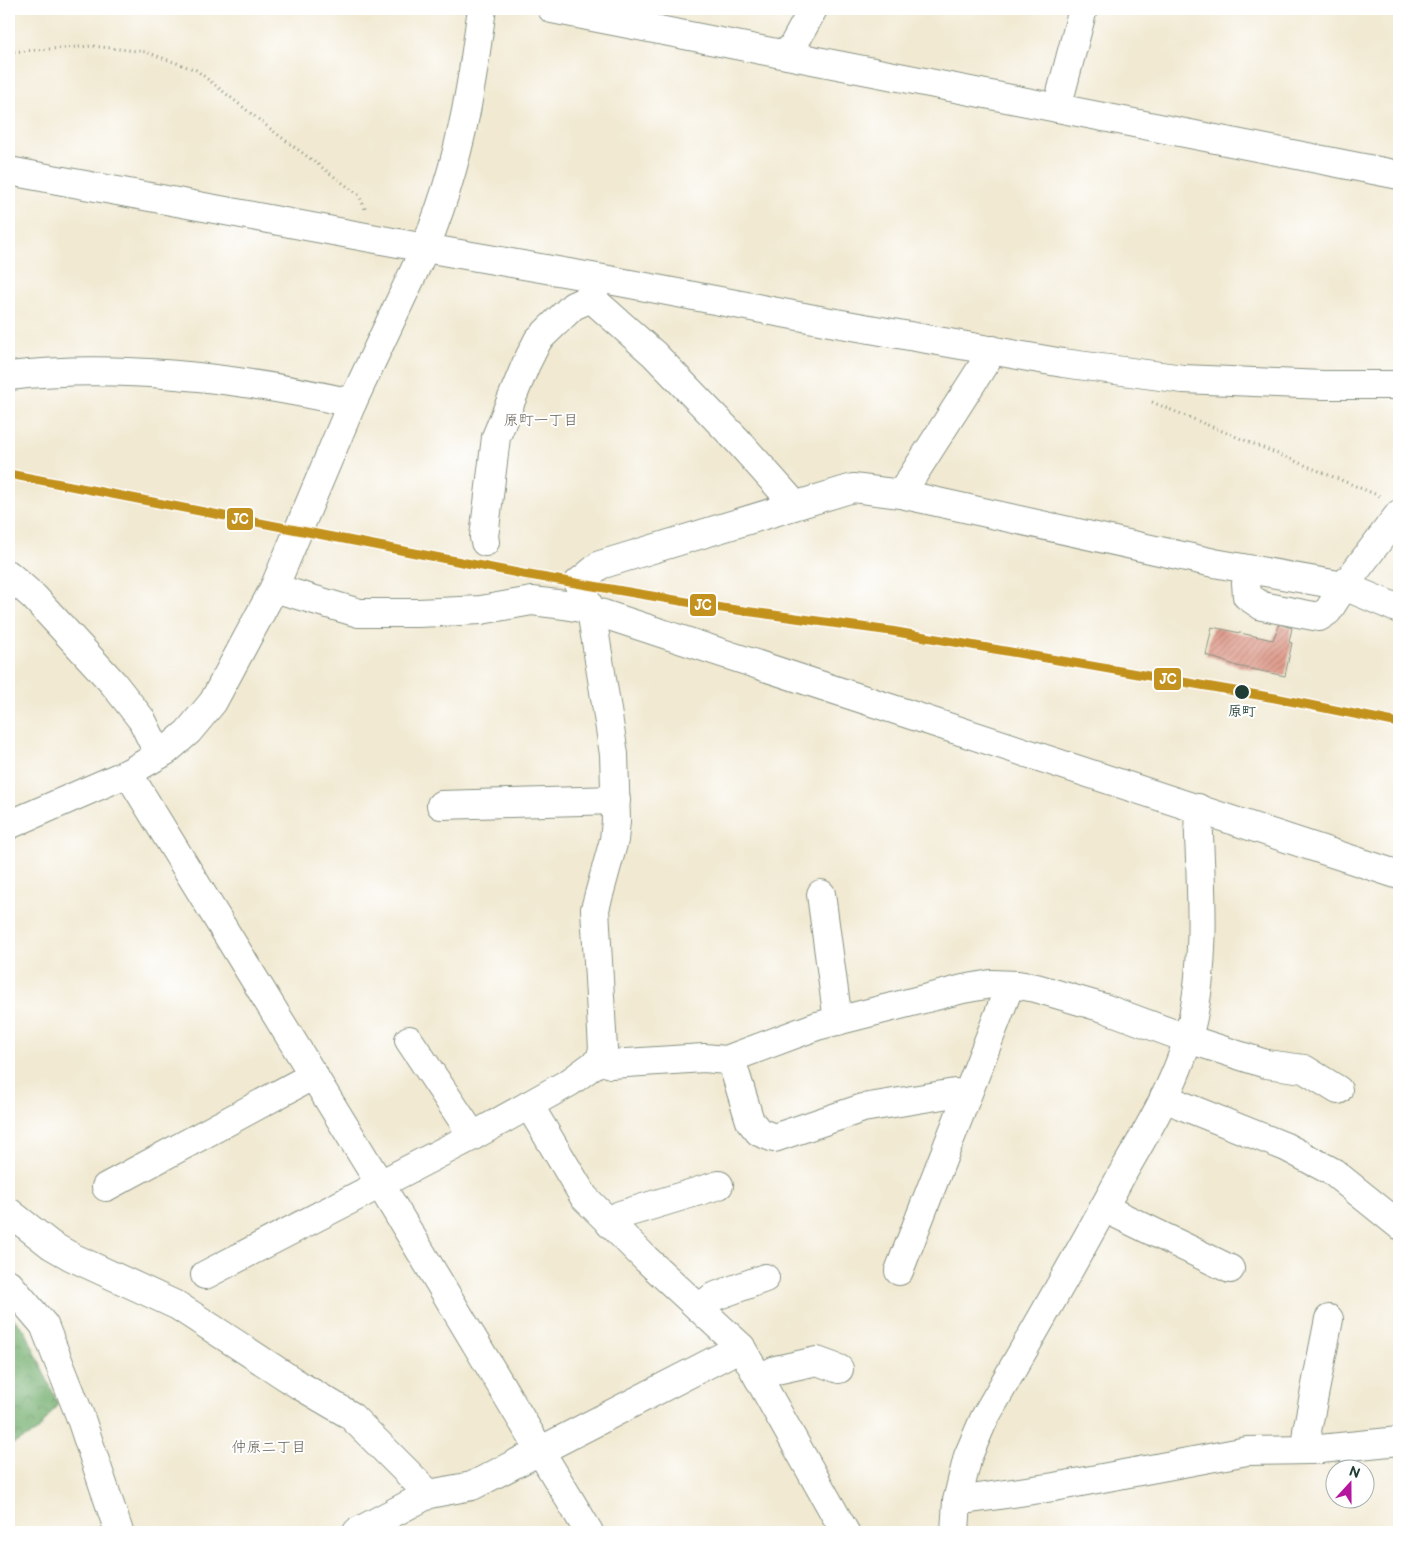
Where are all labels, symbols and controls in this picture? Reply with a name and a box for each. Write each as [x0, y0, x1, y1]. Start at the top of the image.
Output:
district label: 原町一丁目 [503, 411, 579, 430]
line badge: JC [226, 507, 254, 531]
text: JC [231, 511, 249, 528]
line badge: JC [689, 593, 717, 617]
text: JC [694, 597, 712, 614]
line badge: JC [1153, 667, 1182, 691]
text: JC [1159, 671, 1177, 688]
marker: 原町 [1233, 683, 1251, 701]
place label: 原町 [1228, 703, 1256, 720]
district label: 仲原二丁目 [231, 1438, 307, 1457]
north arrow [1326, 1458, 1376, 1508]
text: N [1347, 1463, 1362, 1482]

